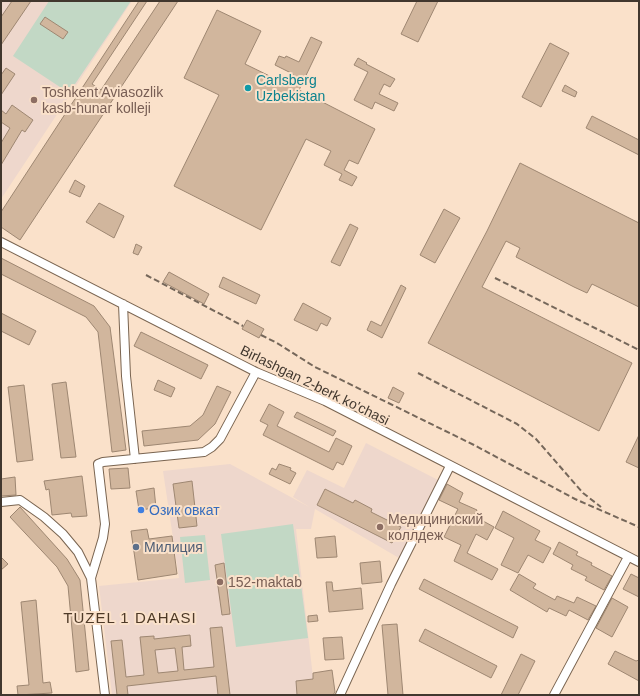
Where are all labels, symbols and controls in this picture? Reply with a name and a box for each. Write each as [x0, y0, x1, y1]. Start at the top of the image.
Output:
place label: Carlsberg Uzbekistan [256, 72, 325, 104]
marker: Carlsberg Uzbekistan [243, 83, 253, 93]
place label: Toshkent Aviasozlik kasb-hunar kolleji [42, 84, 164, 116]
marker: Toshkent Aviasozlik kasb-hunar kolleji [29, 95, 39, 105]
street label: Birlashgan 2-berk ko'chasi [238, 342, 392, 428]
place label: Озик овкат [149, 502, 220, 518]
marker: Озик овкат [136, 505, 146, 515]
place label: Медициниский коллдеж [388, 511, 483, 543]
marker: Медициниский коллдеж [375, 522, 385, 532]
place label: Милиция [144, 539, 203, 555]
marker: Милиция [131, 542, 141, 552]
place label: 152-maktab [228, 574, 302, 590]
marker: 152-maktab [215, 577, 225, 587]
district label: TUZEL 1 DAHASI [63, 609, 197, 626]

